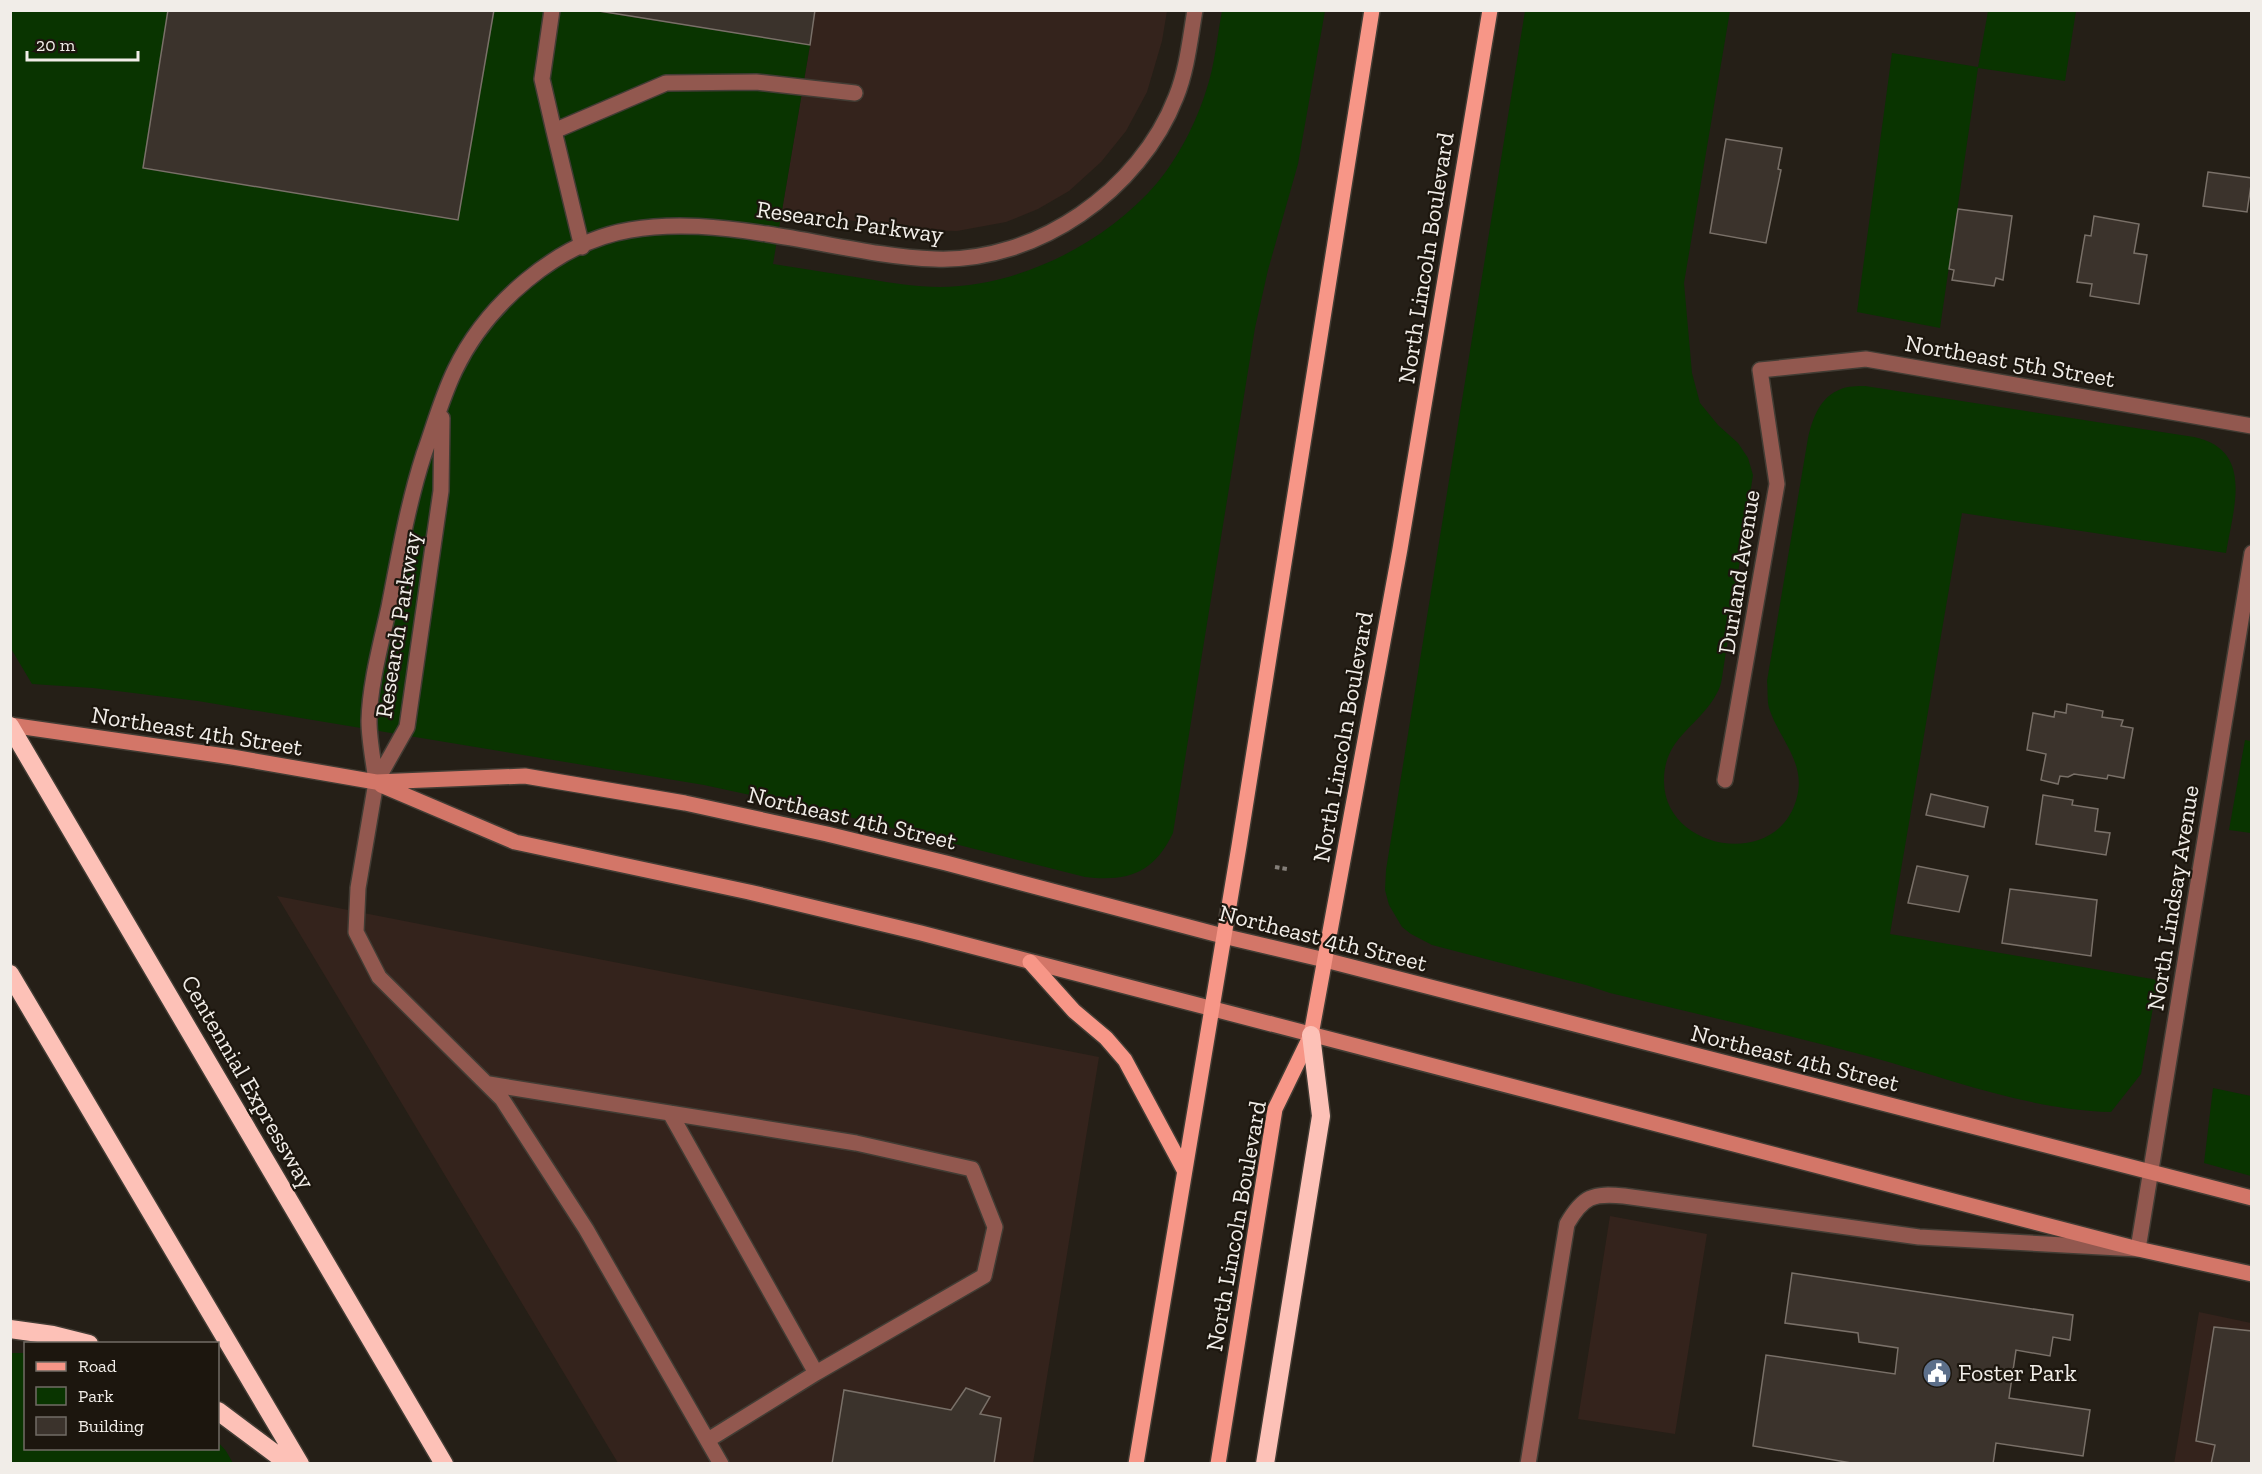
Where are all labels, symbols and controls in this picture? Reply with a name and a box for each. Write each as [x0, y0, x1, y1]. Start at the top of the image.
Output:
scale bar [27, 24, 138, 62]
text: 20 m [36, 34, 76, 56]
street label: North Lincoln Boulevard [1391, 130, 1460, 386]
street label: Research Parkway [755, 194, 946, 249]
street label: Northeast 5th Street [1903, 328, 2117, 393]
street label: Durland Avenue [1711, 488, 1766, 656]
street label: Research Parkway [368, 529, 427, 720]
street label: North Lincoln Boulevard [1306, 609, 1379, 865]
street label: Northeast 4th Street [89, 699, 305, 762]
street label: Northeast 4th Street [745, 779, 959, 856]
street label: North Lindsay Avenue [2140, 783, 2205, 1013]
street label: Northeast 4th Street [1216, 898, 1430, 977]
street label: Centennial Expressway [175, 970, 322, 1194]
street label: Northeast 4th Street [1688, 1018, 1902, 1097]
street label: North Lincoln Boulevard [1199, 1098, 1272, 1354]
legend [24, 1342, 219, 1450]
text: Road [78, 1355, 117, 1377]
public building icon: Foster Park [1921, 1357, 1953, 1389]
place label: Foster Park [1958, 1358, 2077, 1387]
text: Park [78, 1385, 114, 1407]
text: Building [78, 1415, 144, 1437]

